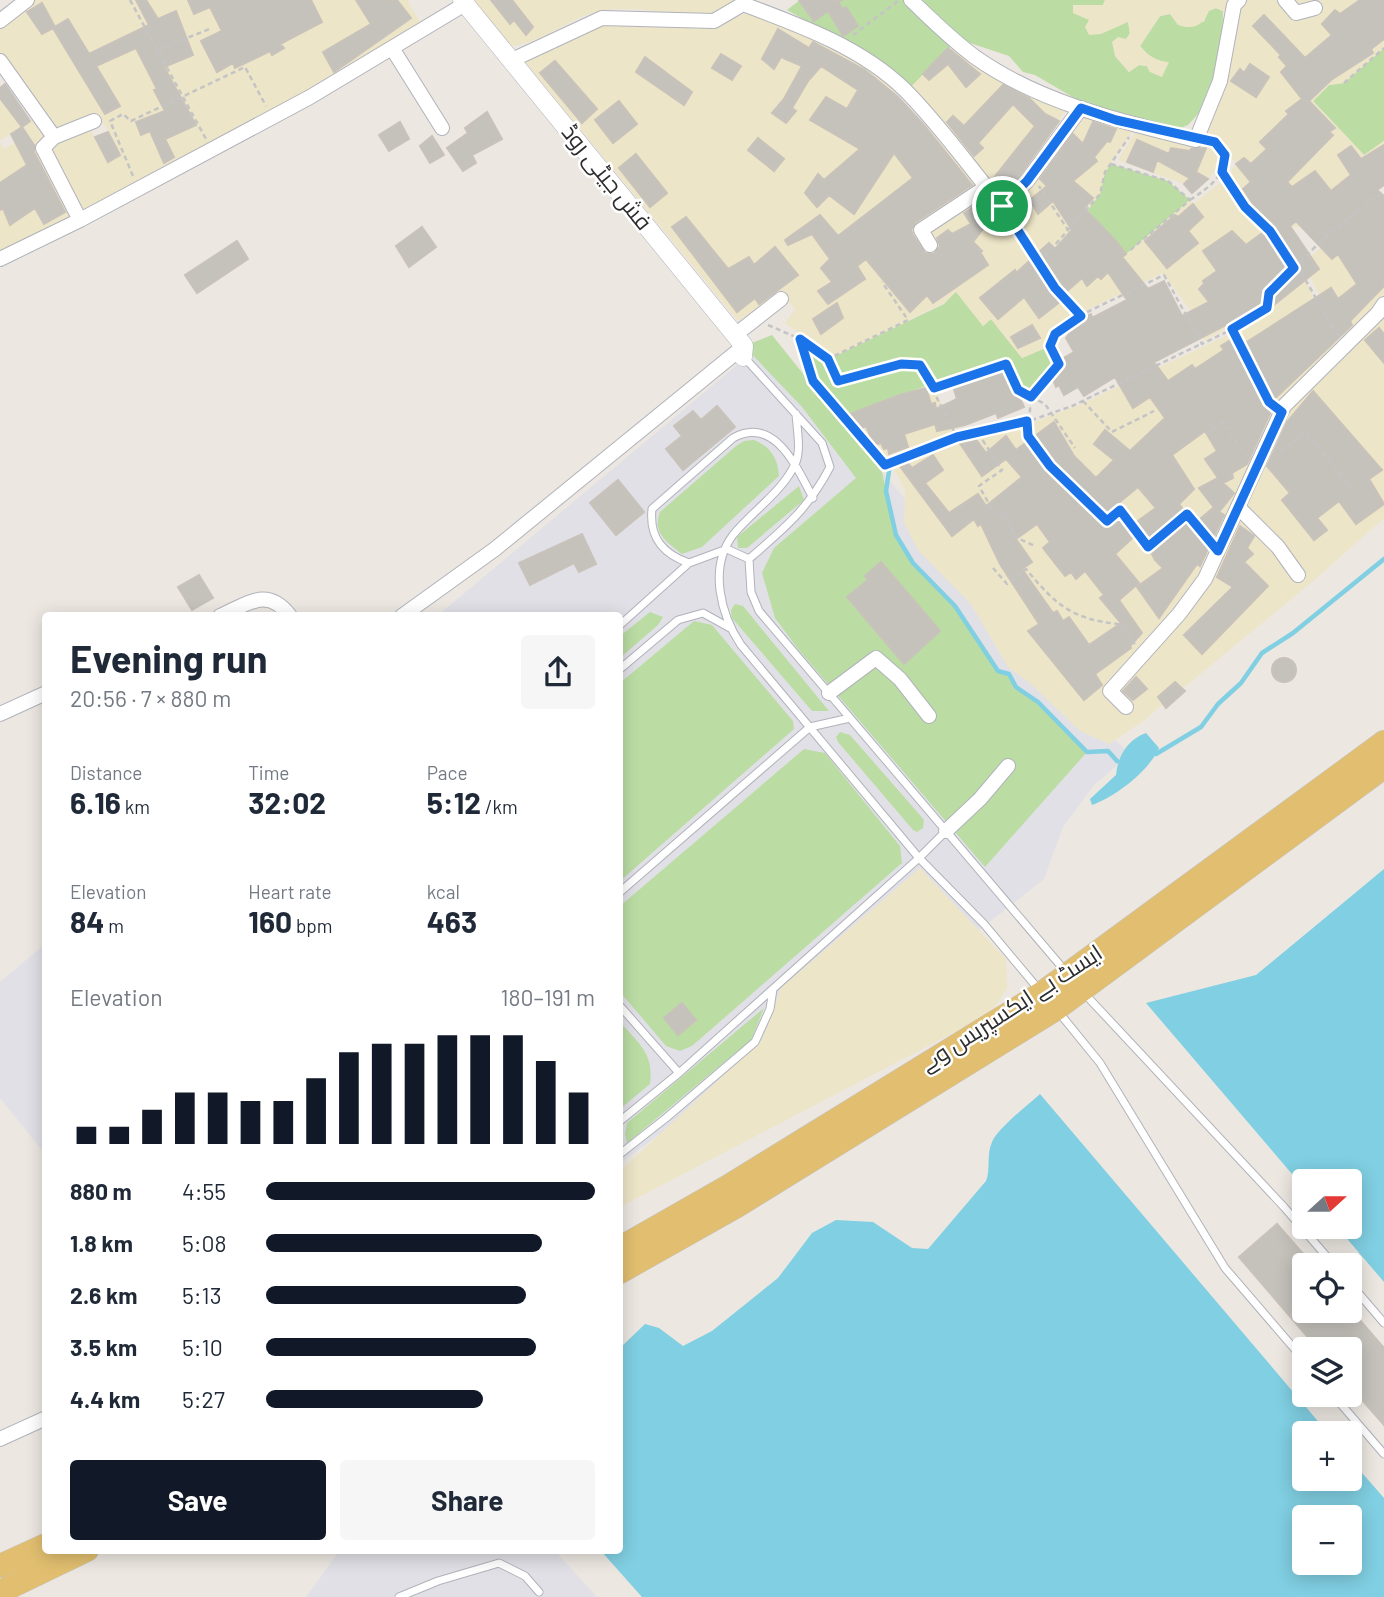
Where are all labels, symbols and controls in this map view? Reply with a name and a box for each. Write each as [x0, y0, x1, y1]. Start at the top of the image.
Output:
street label: فش جیٹی روڈ [556, 118, 659, 236]
pin [972, 176, 1032, 236]
icon: arrive [983, 187, 1021, 225]
text: Evening run [70, 635, 268, 681]
button: share [521, 635, 595, 709]
text: 20:56 · 7 × 880 m [70, 684, 231, 712]
text: Distance [70, 761, 142, 784]
text: Time [248, 761, 289, 784]
text: Pace [427, 761, 468, 784]
text: 6.16 [70, 784, 121, 820]
text: 32:02 [248, 784, 326, 820]
text: 5:12 [427, 784, 481, 820]
text: km [121, 795, 150, 818]
text: /km [481, 795, 518, 818]
text: Elevation [70, 880, 147, 903]
text: Heart rate [248, 880, 332, 903]
text: kcal [427, 880, 460, 903]
text: 84 [70, 903, 104, 939]
text: 160 [248, 903, 292, 939]
text: 463 [427, 903, 477, 939]
text: m [104, 914, 124, 937]
text: bpm [292, 914, 333, 937]
street label: ایسٹ بے ایکسپریس وے [914, 938, 1108, 1078]
text: Elevation [70, 983, 163, 1011]
text: 180–191 m [500, 983, 595, 1011]
north arrow [1292, 1169, 1362, 1239]
map controls [1292, 1169, 1362, 1575]
text: 880 m [70, 1177, 132, 1205]
text: 4:55 [182, 1177, 226, 1205]
text: 1.8 km [70, 1229, 133, 1257]
text: 5:08 [182, 1229, 227, 1257]
button: locate [1292, 1253, 1362, 1323]
text: 2.6 km [70, 1281, 138, 1309]
text: 5:13 [182, 1281, 222, 1309]
text: 3.5 km [70, 1333, 137, 1361]
text: 5:10 [182, 1333, 223, 1361]
button: layers [1292, 1337, 1362, 1407]
text: 4.4 km [70, 1385, 140, 1413]
text: 5:27 [182, 1385, 225, 1413]
button: + [1292, 1421, 1362, 1491]
button: Save [70, 1460, 326, 1540]
button: Share [340, 1460, 595, 1540]
button: − [1292, 1505, 1362, 1575]

